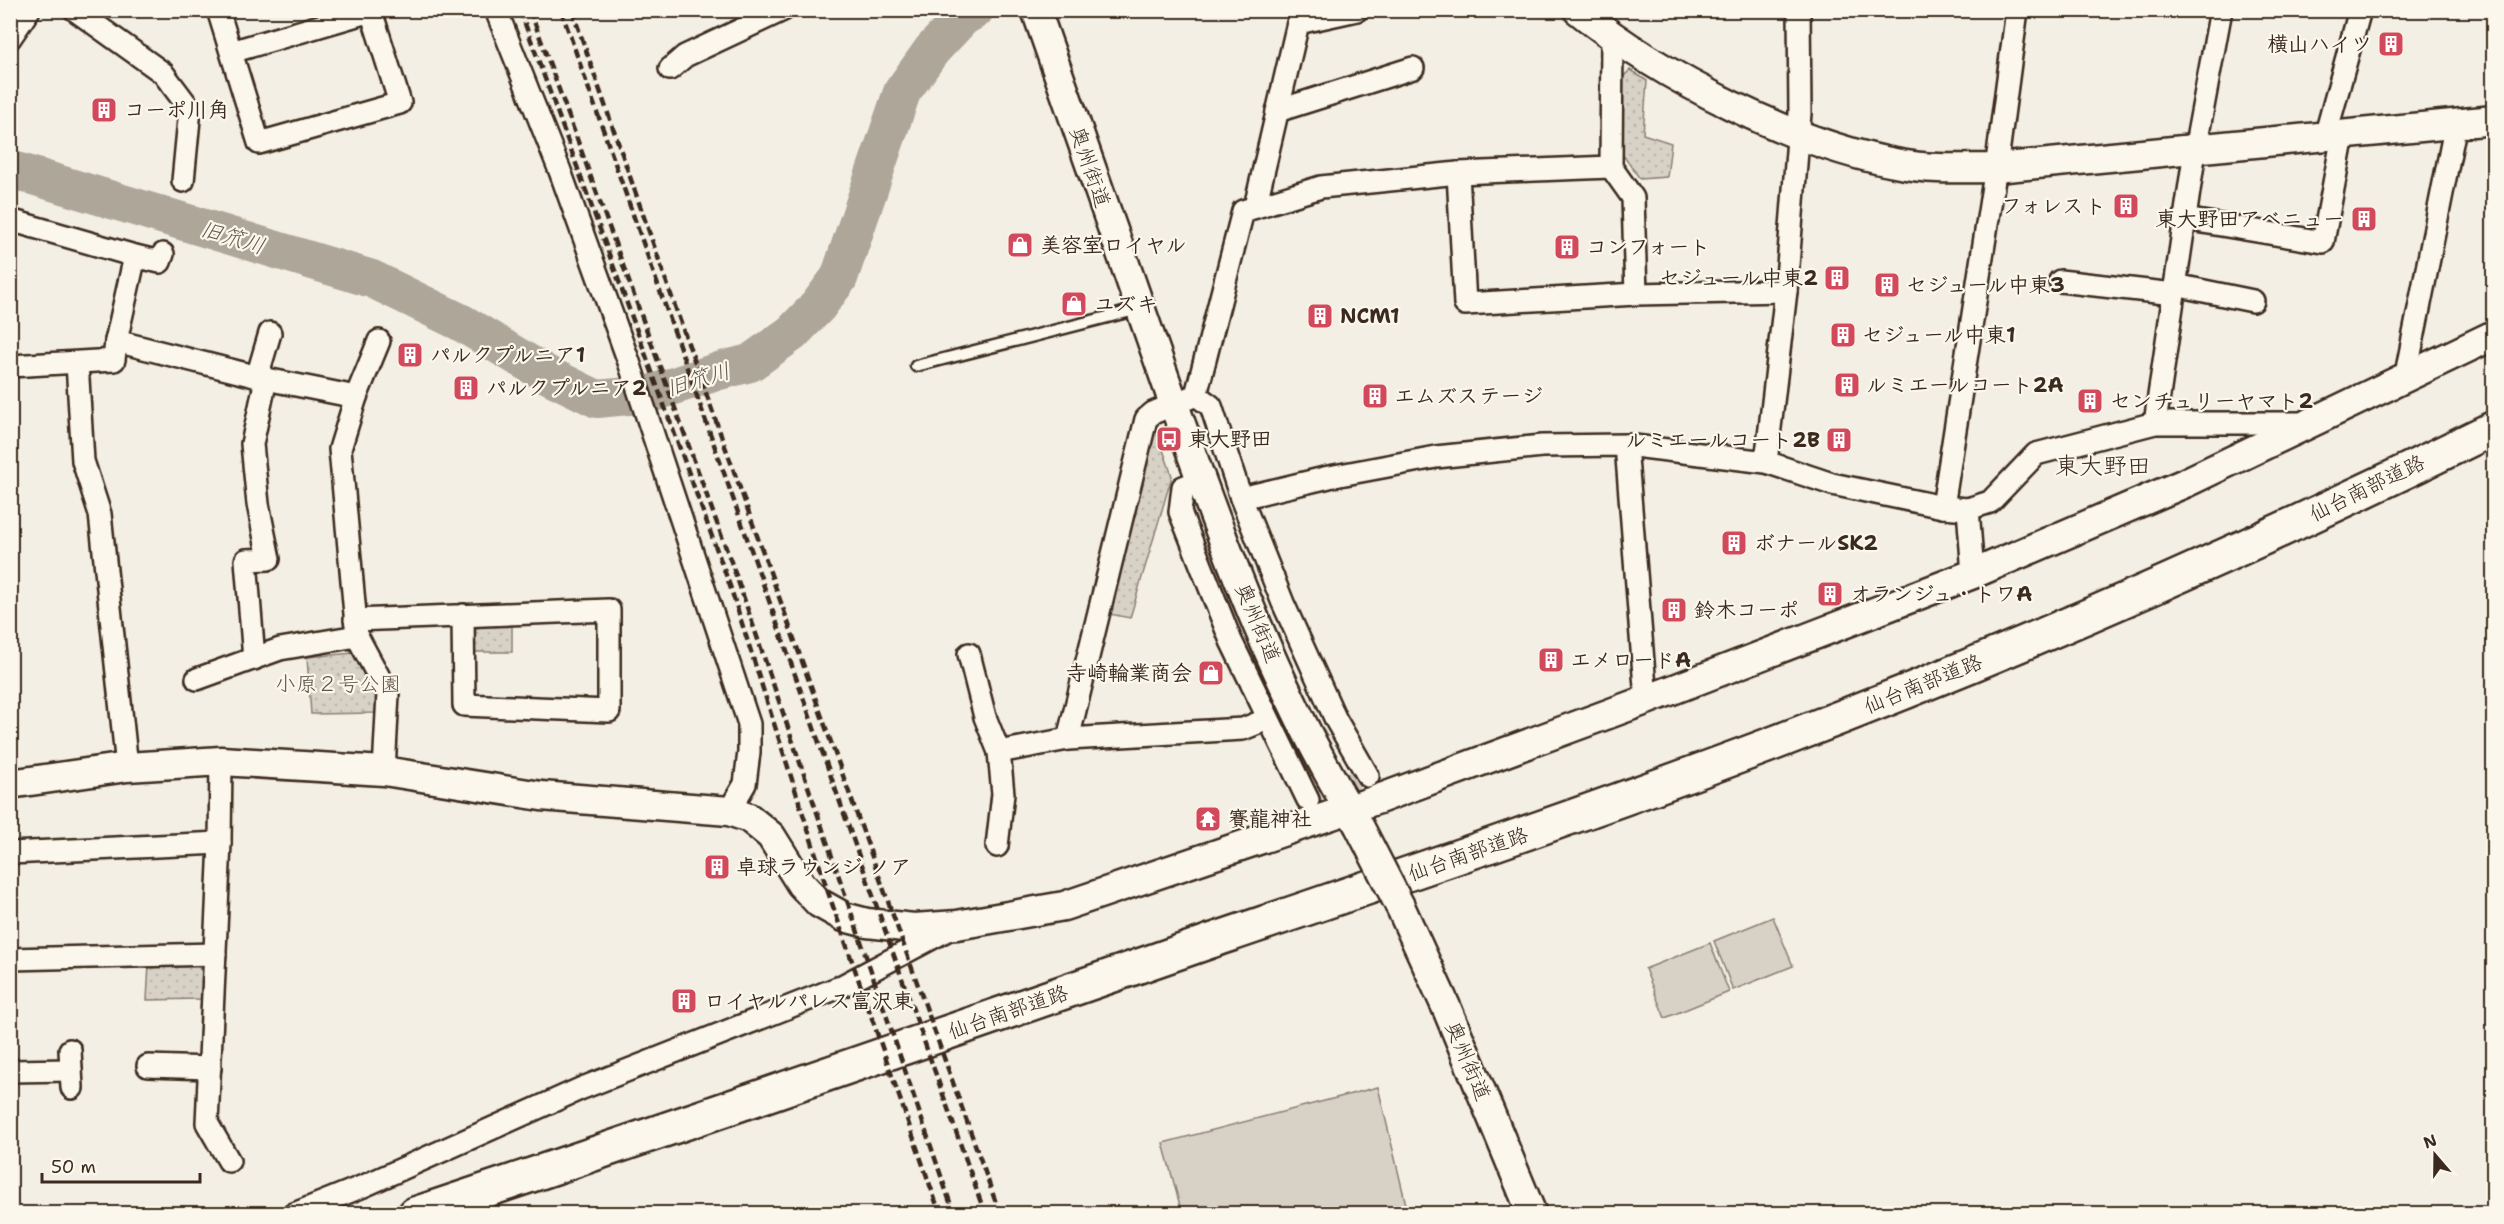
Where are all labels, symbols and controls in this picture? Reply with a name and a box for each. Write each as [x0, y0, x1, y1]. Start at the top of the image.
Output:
building icon: 横山ハイツ [2376, 29, 2406, 59]
place label: 横山ハイツ [2267, 30, 2372, 58]
building icon: コーポ川角 [89, 95, 119, 125]
place label: コーポ川角 [124, 96, 229, 124]
street label: 奥州街道 [1063, 123, 1117, 211]
building icon: フォレスト [2111, 191, 2141, 221]
place label: フォレスト [2001, 192, 2106, 220]
building icon: 東大野田アベニュー [2349, 204, 2379, 234]
place label: 東大野田アベニュー [2155, 205, 2344, 233]
water label: 旧笊川 [197, 214, 269, 261]
shop icon: 美容室ロイヤル [1005, 230, 1035, 260]
place label: 美容室ロイヤル [1040, 231, 1187, 259]
building icon: コンフォート [1552, 232, 1582, 262]
place label: コンフォート [1586, 233, 1710, 261]
building icon: セジュール中東2 [1822, 263, 1852, 293]
place label: セジュール中東2 [1659, 264, 1818, 292]
building icon: セジュール中東3 [1872, 270, 1902, 300]
place label: セジュール中東3 [1906, 271, 2065, 299]
shop icon: ユズキ [1059, 289, 1089, 319]
place label: ユズキ [1094, 290, 1158, 318]
building icon: NCM1 [1305, 301, 1335, 331]
place label: NCM1 [1340, 302, 1400, 330]
building icon: セジュール中東1 [1828, 320, 1858, 350]
place label: セジュール中東1 [1862, 321, 2016, 349]
building icon: パルクプルニア1 [395, 340, 425, 370]
place label: パルクプルニア1 [430, 341, 585, 369]
water label: 旧笊川 [662, 356, 734, 403]
building icon: ルミエールコート2A [1832, 370, 1862, 400]
place label: ルミエールコート2A [1866, 371, 2064, 399]
building icon: パルクプルニア2 [451, 373, 481, 403]
place label: パルクプルニア2 [486, 374, 647, 402]
building icon: エムズステージ [1360, 381, 1390, 411]
place label: エムズステージ [1394, 382, 1543, 410]
building icon: センチュリーヤマト2 [2075, 386, 2105, 416]
place label: センチュリーヤマト2 [2110, 387, 2314, 415]
bus stop icon: 東大野田 [1154, 424, 1184, 454]
place label: 東大野田 [1188, 425, 1272, 453]
building icon: ルミエールコート2B [1824, 425, 1854, 455]
place label: ルミエールコート2B [1625, 426, 1820, 454]
street label: 仙台南部道路 [2304, 448, 2430, 528]
district label: 東大野田 [2055, 450, 2151, 482]
building icon: ボナールSK2 [1719, 528, 1749, 558]
place label: ボナールSK2 [1754, 529, 1878, 557]
street label: 奥州街道 [1229, 579, 1287, 667]
building icon: オランジュ・トワA [1815, 579, 1845, 609]
place label: オランジュ・トワA [1850, 580, 2032, 608]
building icon: 鈴木コーポ [1659, 595, 1689, 625]
place label: 鈴木コーポ [1694, 596, 1799, 624]
building icon: エメロードA [1536, 645, 1566, 675]
place label: エメロードA [1570, 646, 1691, 674]
street label: 仙台南部道路 [1859, 647, 1987, 721]
shop icon: 寺崎輪業商会 [1196, 658, 1226, 688]
place label: 寺崎輪業商会 [1066, 659, 1192, 687]
park label: 小原２号公園 [275, 670, 401, 698]
temple icon: 賽龍神社 [1193, 804, 1223, 834]
place label: 賽龍神社 [1228, 805, 1312, 833]
street label: 仙台南部道路 [1404, 820, 1532, 888]
building icon: 卓球ラウンジ ノア [702, 852, 732, 882]
place label: 卓球ラウンジ ノア [736, 853, 911, 881]
street label: 仙台南部道路 [944, 978, 1072, 1046]
building icon: ロイヤルパレス富沢東 [669, 986, 699, 1016]
place label: ロイヤルパレス富沢東 [704, 987, 914, 1015]
street label: 奥州街道 [1439, 1017, 1497, 1105]
north arrow [2405, 1125, 2465, 1185]
text: N [2420, 1129, 2440, 1153]
scale bar [42, 1146, 200, 1184]
text: 50 m [51, 1155, 96, 1179]

